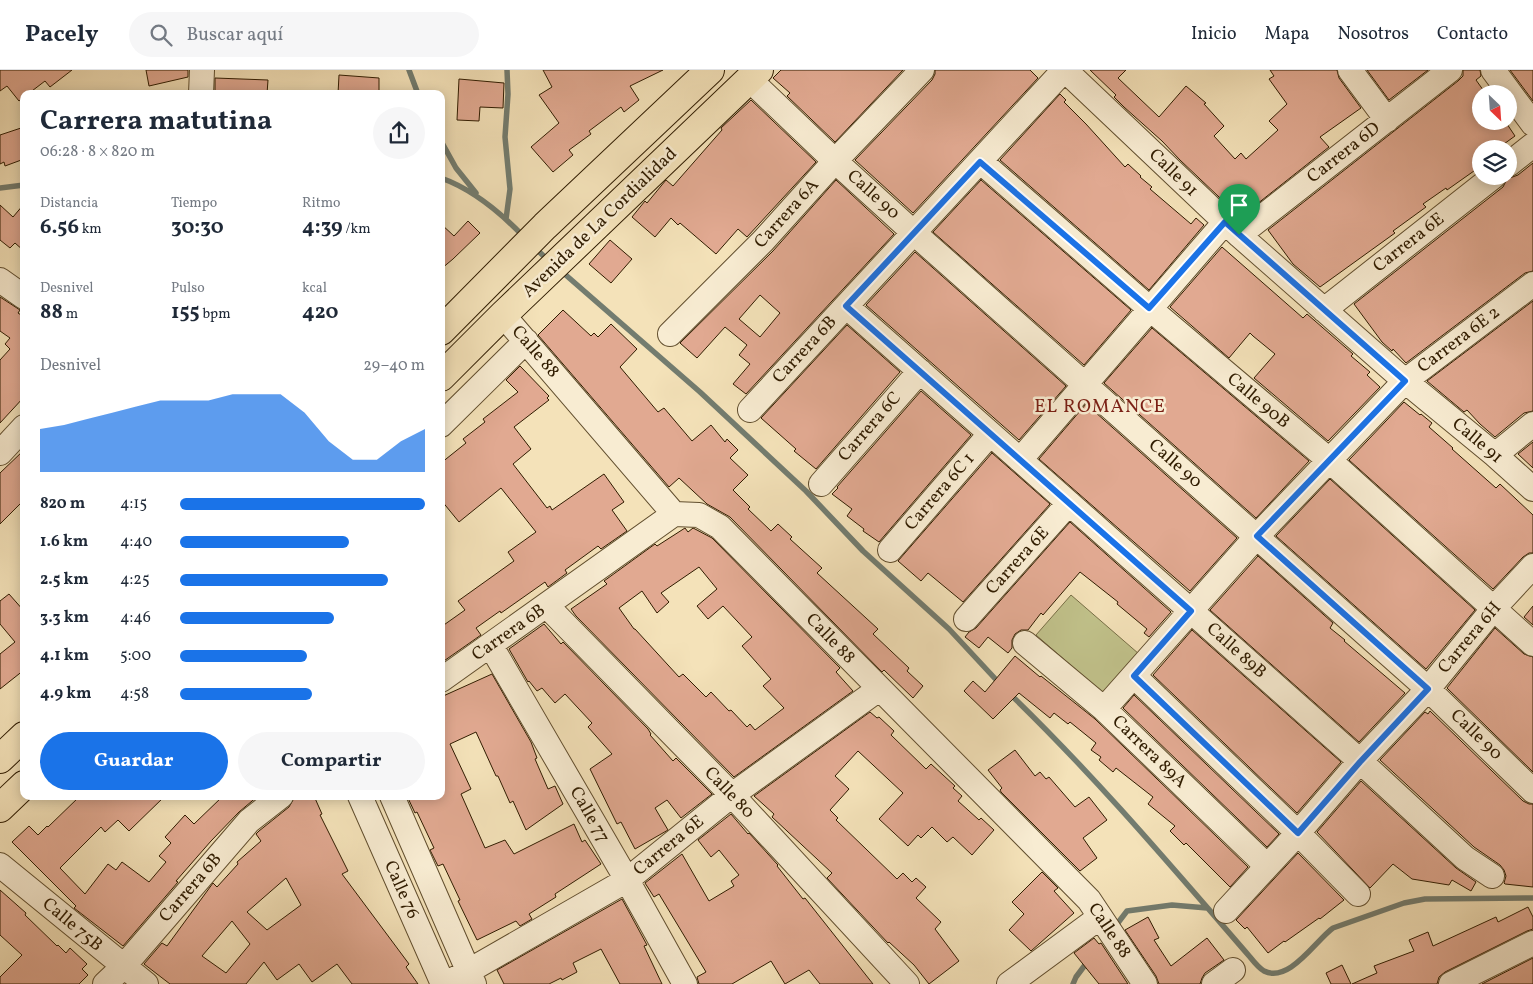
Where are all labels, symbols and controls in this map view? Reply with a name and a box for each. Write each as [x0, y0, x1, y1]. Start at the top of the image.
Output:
search box [129, 12, 479, 57]
text: Pacely [25, 18, 99, 52]
icon: search [147, 21, 175, 49]
text: Buscar aquí [187, 22, 283, 48]
text: Inicio [1191, 22, 1237, 47]
text: Mapa [1265, 22, 1310, 47]
text: Nosotros [1338, 22, 1409, 47]
text: Contacto [1437, 22, 1508, 47]
north arrow [1472, 85, 1518, 130]
map controls [1472, 85, 1517, 185]
text: Carrera matutina [40, 102, 272, 141]
button: share [373, 107, 425, 159]
street label: Carrera 6D [1302, 116, 1386, 190]
button: layers [1472, 140, 1517, 185]
text: 06:28 · 8 × 820 m [40, 141, 155, 163]
street label: Avenida de La Cordialidad [517, 142, 683, 304]
street label: Calle 91 [1143, 143, 1203, 203]
street label: Calle 90 [841, 164, 905, 226]
street label: Carrera 6A [749, 173, 825, 254]
pin [1218, 184, 1260, 235]
icon: arrive [1225, 191, 1253, 219]
text: Distancia [40, 194, 98, 213]
text: Tiempo [171, 194, 217, 213]
text: Ritmo [302, 194, 341, 213]
street label: Carrera 6E [1368, 207, 1450, 279]
text: 6.56 [40, 213, 79, 242]
text: 30:30 [171, 213, 224, 242]
text: 4:39 [302, 213, 343, 242]
text: km [79, 220, 102, 239]
text: /km [343, 220, 371, 239]
text: Desnivel [40, 279, 94, 298]
text: Pulso [171, 279, 205, 298]
text: kcal [302, 279, 327, 298]
text: 88 [40, 298, 63, 327]
text: 155 [171, 298, 200, 327]
text: 420 [302, 298, 338, 327]
street label: Carrera 6E 2 [1412, 301, 1506, 379]
text: m [63, 305, 78, 324]
text: bpm [200, 305, 231, 324]
street label: Carrera 6B [767, 310, 843, 390]
street label: Calle 88 [505, 320, 565, 384]
text: Desnivel [40, 355, 101, 377]
text: 29–40 m [363, 355, 425, 377]
street label: Calle 90B [1221, 367, 1295, 435]
street label: Carrera 6C [833, 387, 907, 467]
district label: EL ROMANCE [1034, 394, 1166, 420]
street label: Calle 91 [1446, 412, 1508, 470]
street label: Calle 90 [1143, 434, 1208, 495]
street label: Carrera 6C 1 [899, 448, 981, 536]
text: 820 m [40, 493, 85, 515]
text: 4:15 [120, 493, 147, 515]
street label: Carrera 6E [980, 521, 1056, 601]
text: 1.6 km [40, 531, 88, 553]
text: 4:40 [120, 531, 152, 553]
text: 2.5 km [40, 569, 89, 591]
text: 4:25 [120, 569, 150, 591]
street label: Carrera 6H [1432, 597, 1508, 679]
street label: Carrera 6B [467, 598, 551, 668]
text: 3.3 km [40, 607, 89, 629]
text: 4:46 [120, 607, 151, 629]
street label: Calle 88 [800, 608, 860, 670]
street label: Calle 89B [1200, 617, 1272, 685]
text: 4.1 km [40, 645, 89, 667]
text: 5:00 [120, 645, 151, 667]
text: 4.9 km [40, 683, 91, 705]
text: 4:58 [120, 683, 149, 705]
street label: Calle 90 [1444, 704, 1508, 766]
street label: Carrera 89A [1106, 710, 1192, 794]
button: Guardar [40, 732, 228, 790]
button: Compartir [238, 732, 425, 790]
street label: Calle 80 [698, 761, 760, 825]
street label: Calle 77 [563, 782, 615, 848]
street label: Carrera 6E [628, 810, 710, 882]
street label: Carrera 6B [154, 848, 228, 928]
street label: Calle 76 [377, 857, 425, 923]
street label: Calle 75B [36, 892, 108, 958]
street label: Calle 88 [1081, 898, 1137, 964]

